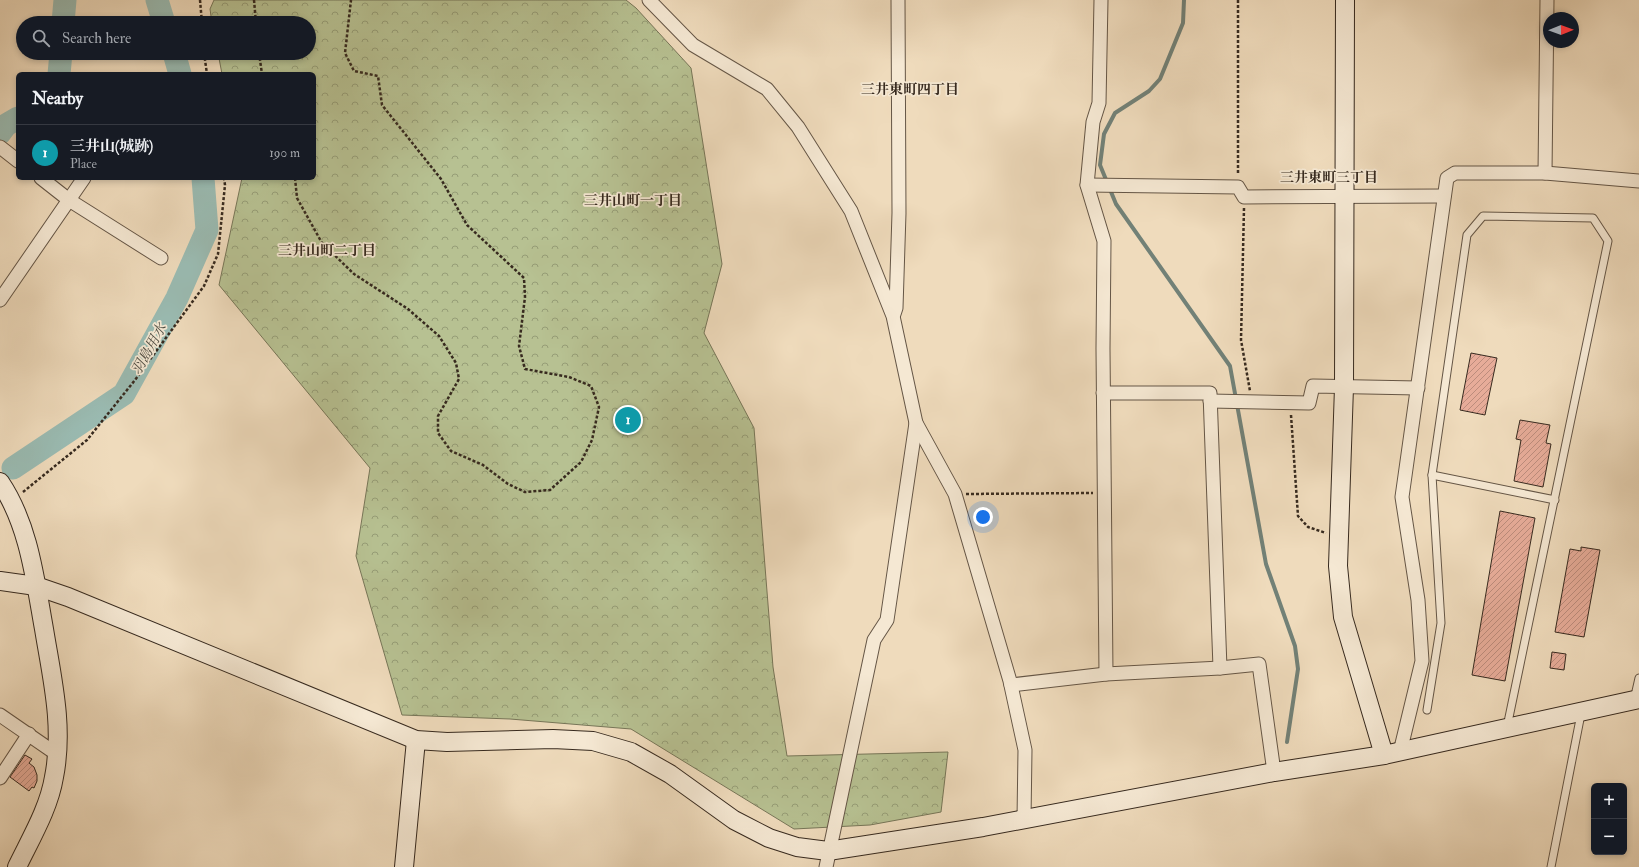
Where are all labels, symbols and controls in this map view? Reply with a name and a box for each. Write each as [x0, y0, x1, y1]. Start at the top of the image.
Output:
north arrow [1543, 12, 1579, 48]
search box [16, 16, 316, 60]
icon: search [30, 27, 52, 49]
text: Search here [62, 29, 131, 48]
district label: 三井東町四丁目 [861, 81, 959, 98]
text: Nearby [32, 88, 83, 109]
text: 三井山(城跡) [70, 137, 153, 156]
text: 1 [43, 145, 47, 161]
text: 190 m [269, 145, 300, 161]
text: Place [70, 156, 97, 172]
district label: 三井東町三丁目 [1280, 169, 1378, 186]
district label: 三井山町一丁目 [584, 192, 682, 209]
district label: 三井山町二丁目 [278, 242, 376, 259]
water label: 羽島用水 [128, 319, 171, 378]
pin: 1 [615, 405, 641, 435]
your location [973, 507, 993, 527]
map controls [1591, 783, 1627, 855]
button: + [1591, 783, 1627, 819]
button: − [1591, 819, 1627, 855]

